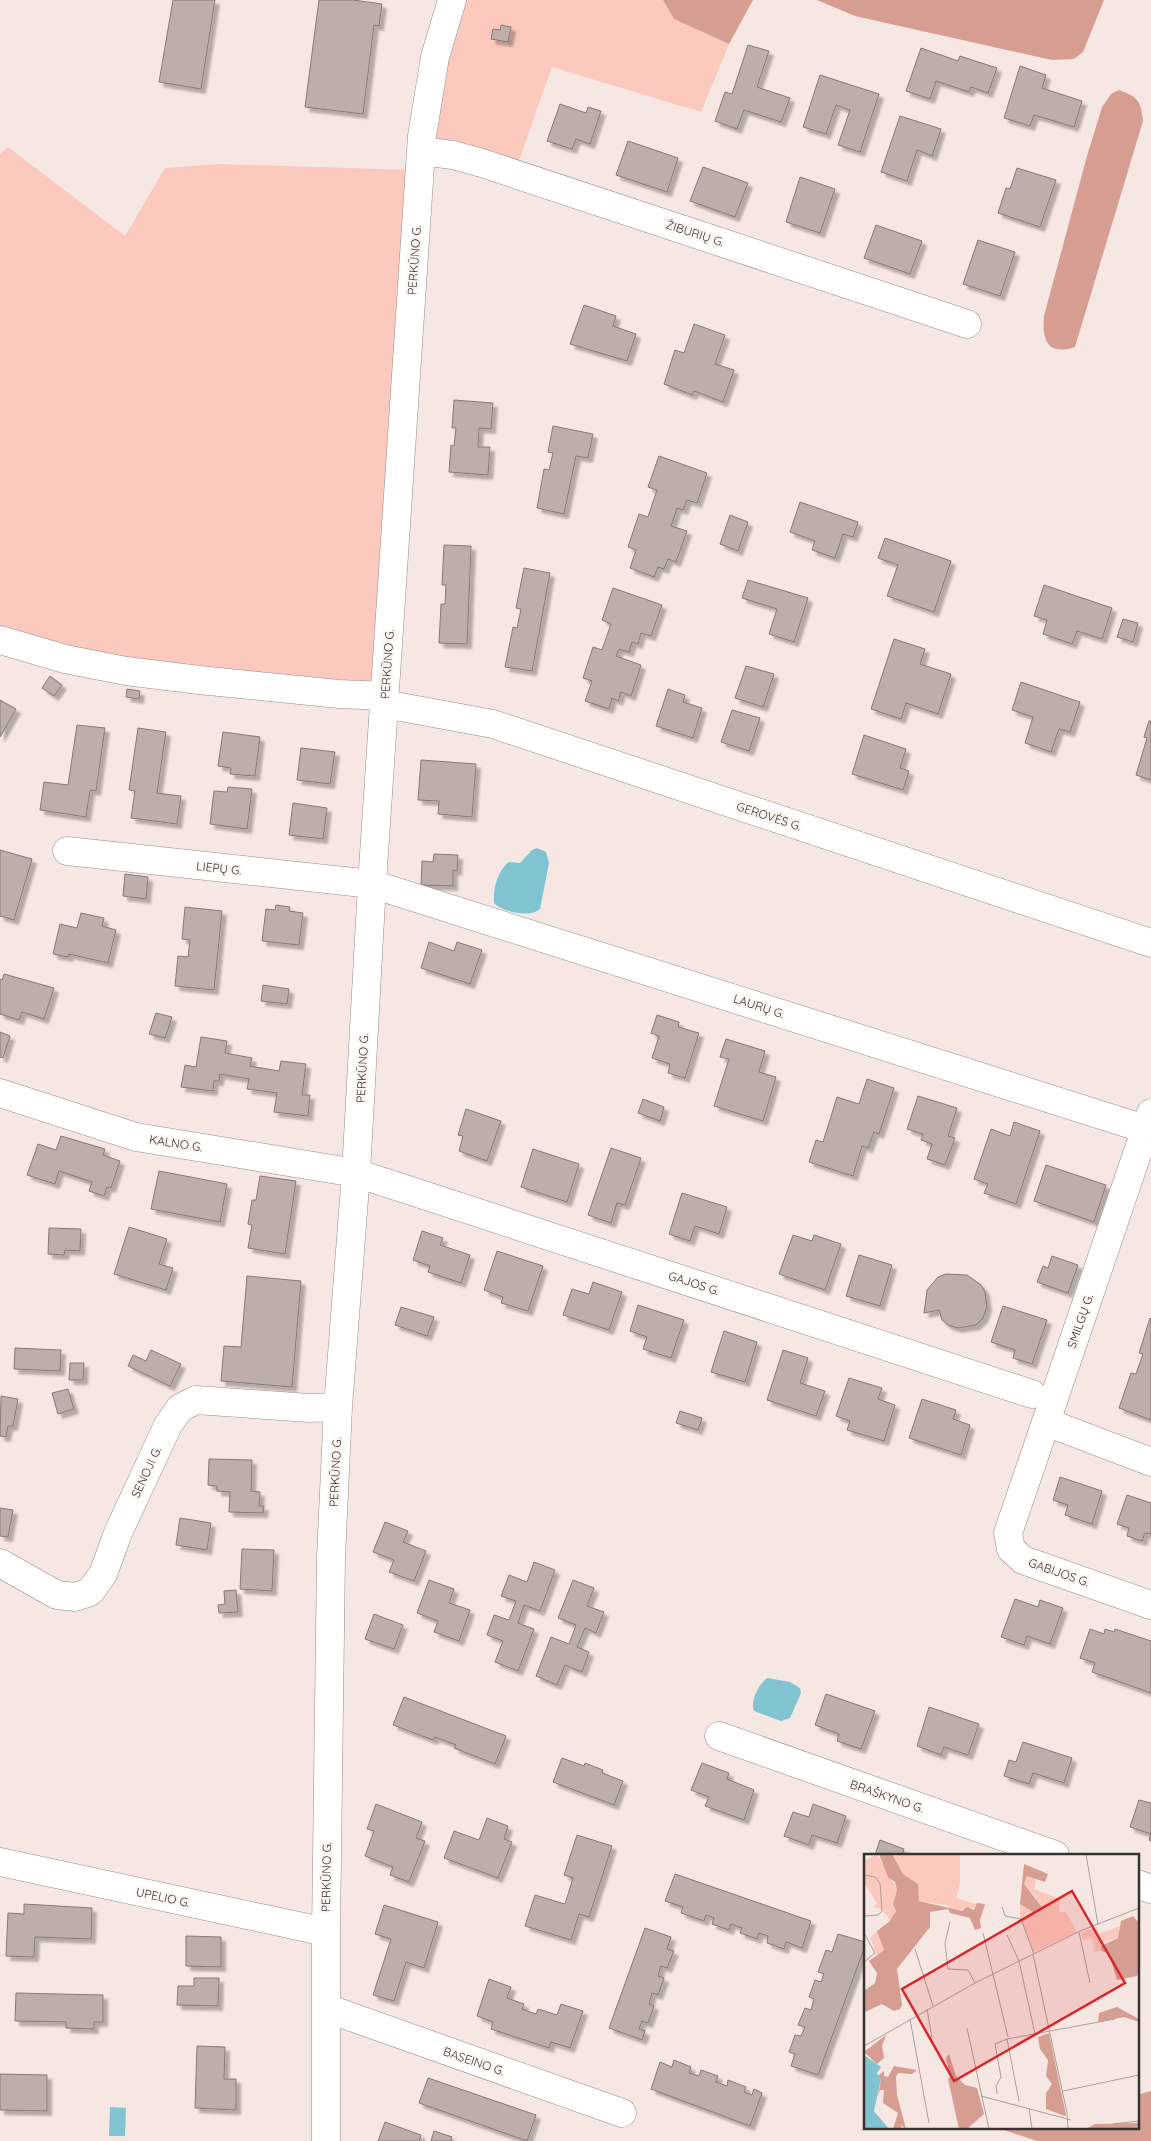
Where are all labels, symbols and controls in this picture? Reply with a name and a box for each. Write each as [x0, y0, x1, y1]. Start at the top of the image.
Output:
street label: ŽIBURIŲ G. [664, 217, 726, 249]
street label: PERKŪNO G. [404, 224, 424, 296]
street label: PERKŪNO G. [377, 628, 397, 700]
street label: GEROVĖS G. [735, 798, 803, 834]
street label: LIEPŲ G. [195, 858, 243, 878]
street label: LAURŲ G. [732, 991, 786, 1021]
street label: PERKŪNO G. [353, 1033, 371, 1103]
street label: KALNO G. [148, 1131, 204, 1155]
street label: GAJOS G. [667, 1268, 721, 1298]
street label: SMILGŲ G. [1064, 1292, 1096, 1350]
street label: PERKŪNO G. [326, 1437, 344, 1507]
street label: SENOJI G. [128, 1444, 164, 1500]
street label: GABIJOS G. [1027, 1555, 1091, 1589]
street label: BRAŠKYNO G. [848, 1776, 926, 1816]
street label: PERKŪNO G. [318, 1842, 334, 1912]
inset map [864, 1854, 1138, 2128]
street label: UPELIO G. [135, 1884, 191, 1910]
street label: BASEINO G. [441, 2044, 507, 2078]

